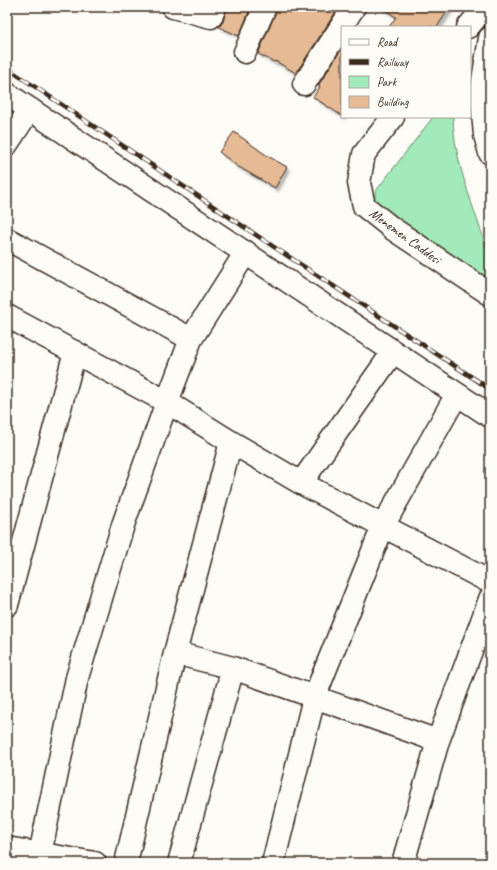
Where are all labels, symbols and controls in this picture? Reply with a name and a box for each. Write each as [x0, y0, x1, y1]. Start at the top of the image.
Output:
legend [341, 26, 471, 118]
text: Road [377, 34, 399, 50]
text: Railway [377, 54, 409, 70]
text: Park [377, 74, 398, 90]
text: Building [377, 94, 409, 110]
street label: Menemen Caddesi [366, 204, 446, 269]

